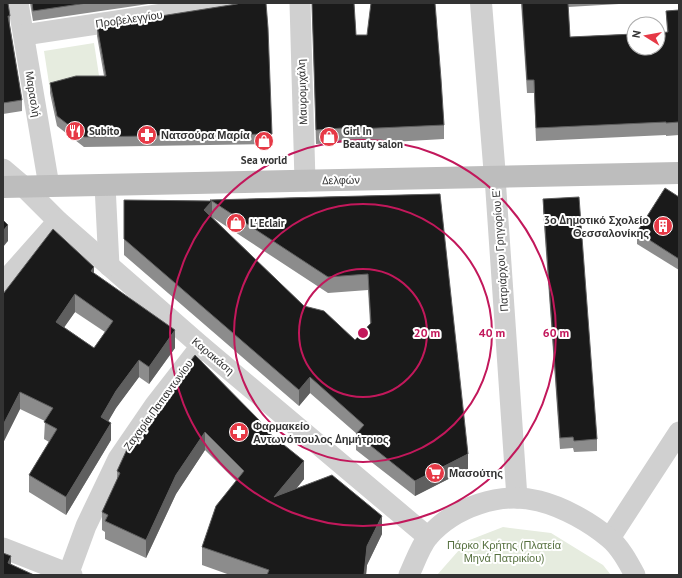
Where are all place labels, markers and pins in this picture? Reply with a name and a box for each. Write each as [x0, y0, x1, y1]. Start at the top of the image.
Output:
restaurant icon: Subito [64, 120, 86, 142]
place label: Subito [89, 124, 119, 138]
pharmacy icon: Νατσούρα Μαρία [136, 124, 158, 146]
place label: Girl In Beauty salon [343, 124, 403, 151]
shop icon: Girl In Beauty salon [318, 126, 340, 148]
place label: Νατσούρα Μαρία [161, 128, 250, 142]
shop icon: Sea world [253, 130, 275, 152]
place label: Sea world [241, 153, 287, 167]
shop icon: L' Eclair [225, 212, 247, 234]
place label: 3ο Δημοτικό Σχολείο Θεσσαλονίκης [544, 213, 649, 240]
building icon: 3ο Δημοτικό Σχολείο Θεσσαλονίκης [652, 215, 674, 237]
place label: L' Eclair [250, 216, 285, 230]
centre of rings [356, 326, 370, 340]
place label: Φαρμακείο Αντωνόπουλος Δημήτριος [253, 419, 389, 446]
pharmacy icon: Φαρμακείο Αντωνόπουλος Δημήτριος [228, 421, 250, 443]
supermarket icon: Μασούτης [424, 462, 446, 484]
place label: Μασούτης [449, 466, 503, 480]

